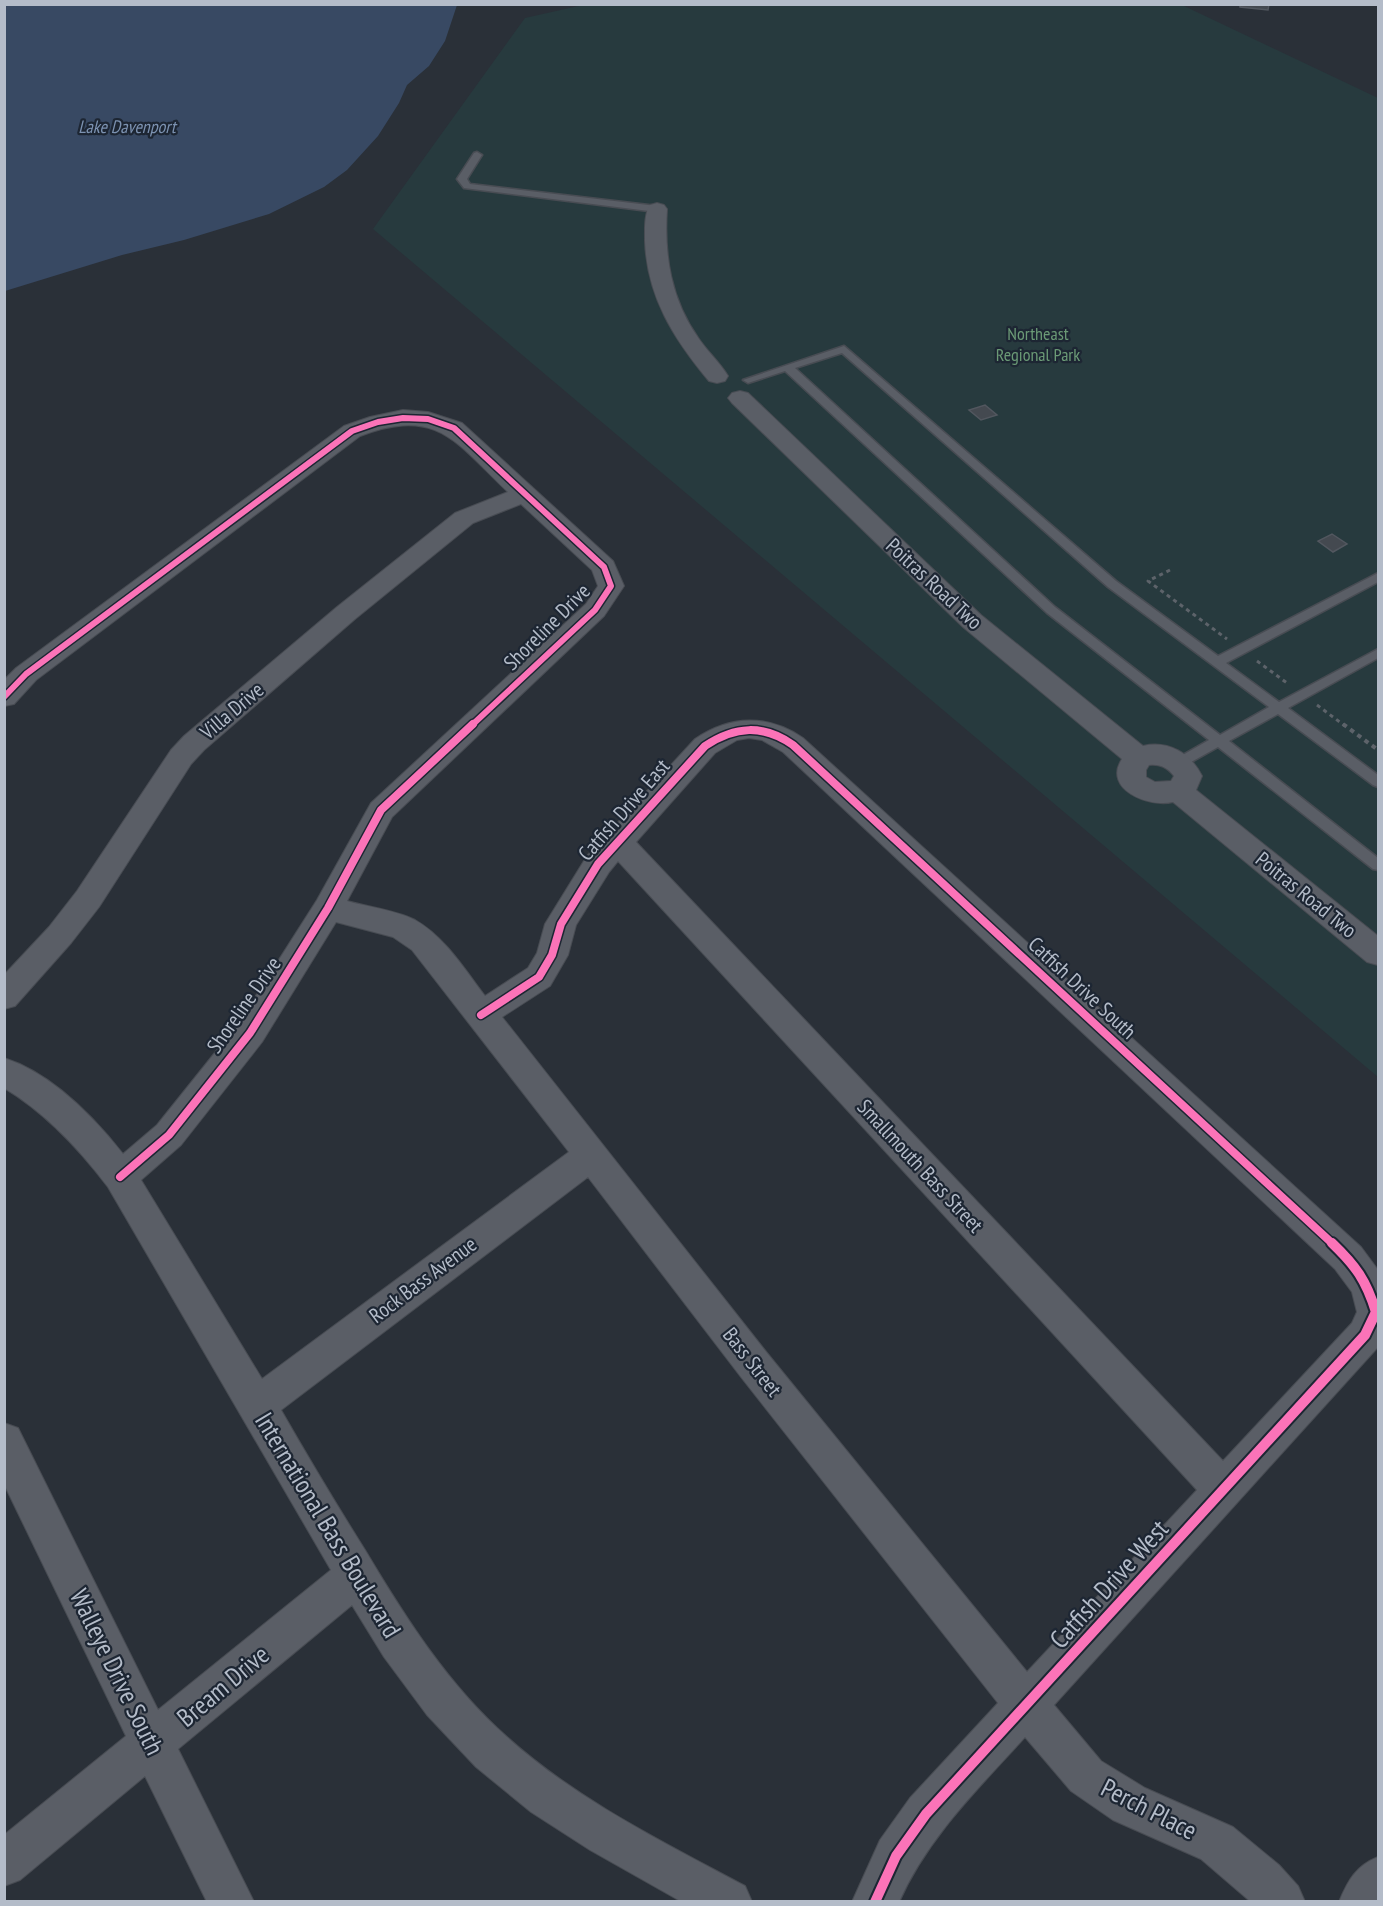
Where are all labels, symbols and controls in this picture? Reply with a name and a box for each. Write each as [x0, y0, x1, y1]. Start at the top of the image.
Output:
water label: Lake Davenport [78, 115, 178, 138]
park label: Northeast Regional Park [996, 322, 1080, 366]
street label: Poitras Road Two [880, 532, 988, 635]
street label: Shoreline Drive [498, 578, 596, 676]
street label: Villa Drive [193, 676, 269, 746]
street label: Catfish Drive East [572, 753, 675, 866]
street label: Poitras Road Two [1250, 846, 1362, 944]
street label: Catfish Drive South [1023, 931, 1142, 1045]
street label: Shoreline Drive [201, 951, 287, 1058]
street label: Smallmouth Bass Street [852, 1093, 989, 1238]
street label: Rock Bass Avenue [364, 1230, 482, 1329]
street label: Bass Street [717, 1322, 788, 1402]
street label: International Bass Boulevard [248, 1406, 409, 1643]
street label: Catfish Drive West [1042, 1513, 1175, 1655]
street label: Walleye Drive South [63, 1583, 172, 1760]
street label: Bream Drive [170, 1638, 275, 1734]
street label: Perch Place [1096, 1771, 1203, 1847]

